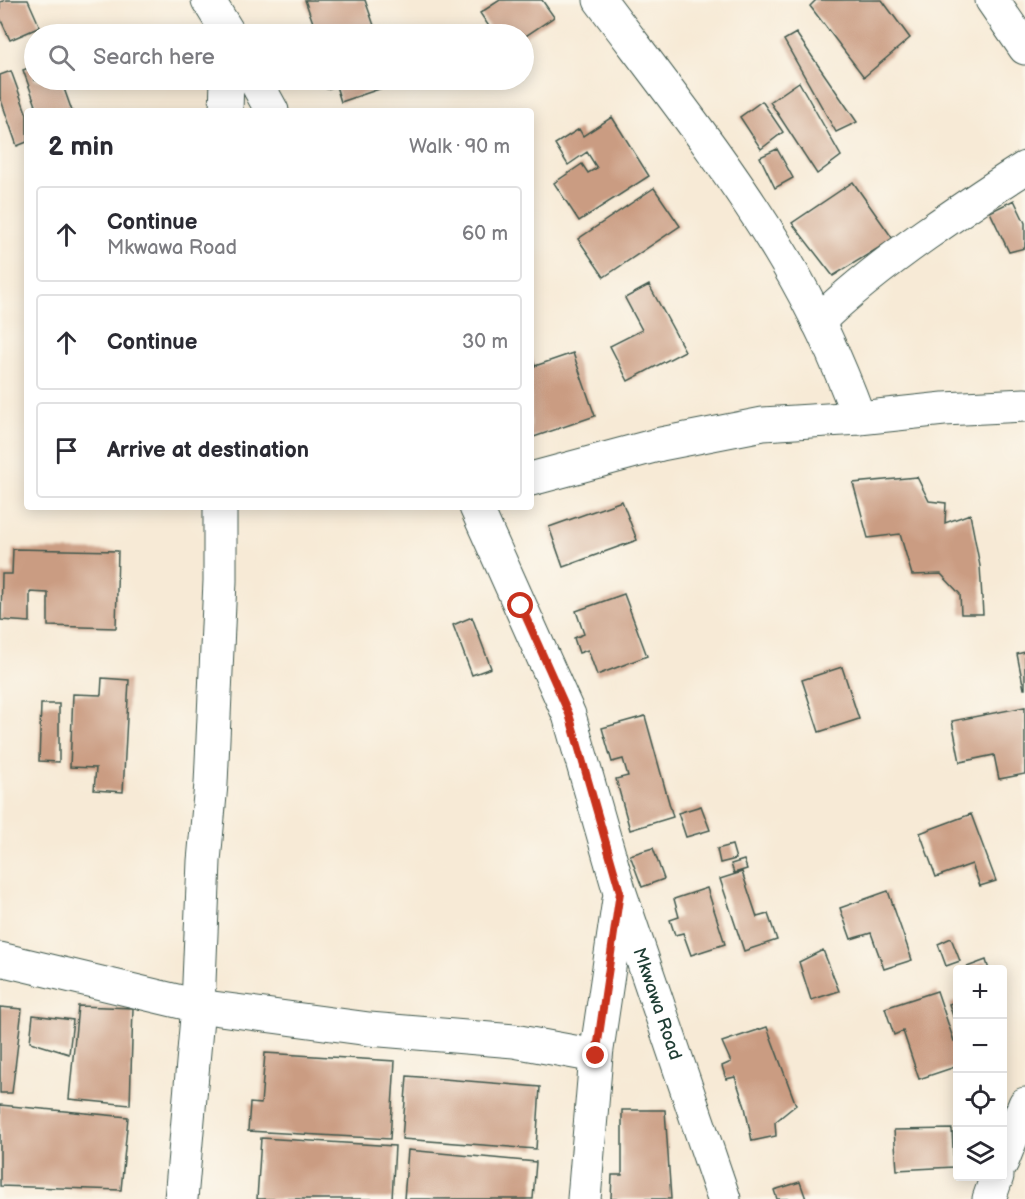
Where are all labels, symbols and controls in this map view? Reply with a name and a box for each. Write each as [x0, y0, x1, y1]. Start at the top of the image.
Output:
search box [24, 24, 534, 90]
icon: search [45, 41, 78, 74]
text: Search here [93, 44, 215, 71]
text: 2 min [48, 132, 114, 163]
text: Walk · 90 m [409, 135, 510, 159]
text: Continue [107, 209, 197, 236]
icon: ahead [50, 218, 83, 251]
text: 60 m [462, 222, 508, 246]
text: Mkwawa Road [107, 236, 237, 260]
icon: ahead [50, 326, 83, 359]
text: Continue [107, 329, 197, 356]
text: 30 m [462, 330, 508, 354]
icon: arrive [50, 434, 83, 467]
text: Arrive at destination [107, 437, 309, 464]
route start [507, 592, 533, 618]
street label: Mkwawa Road [628, 945, 686, 1063]
map controls [953, 965, 1007, 1181]
button: + [953, 965, 1007, 1019]
button: − [953, 1019, 1007, 1073]
route end [582, 1042, 608, 1068]
button: locate [953, 1073, 1007, 1127]
button: layers [953, 1127, 1007, 1181]

